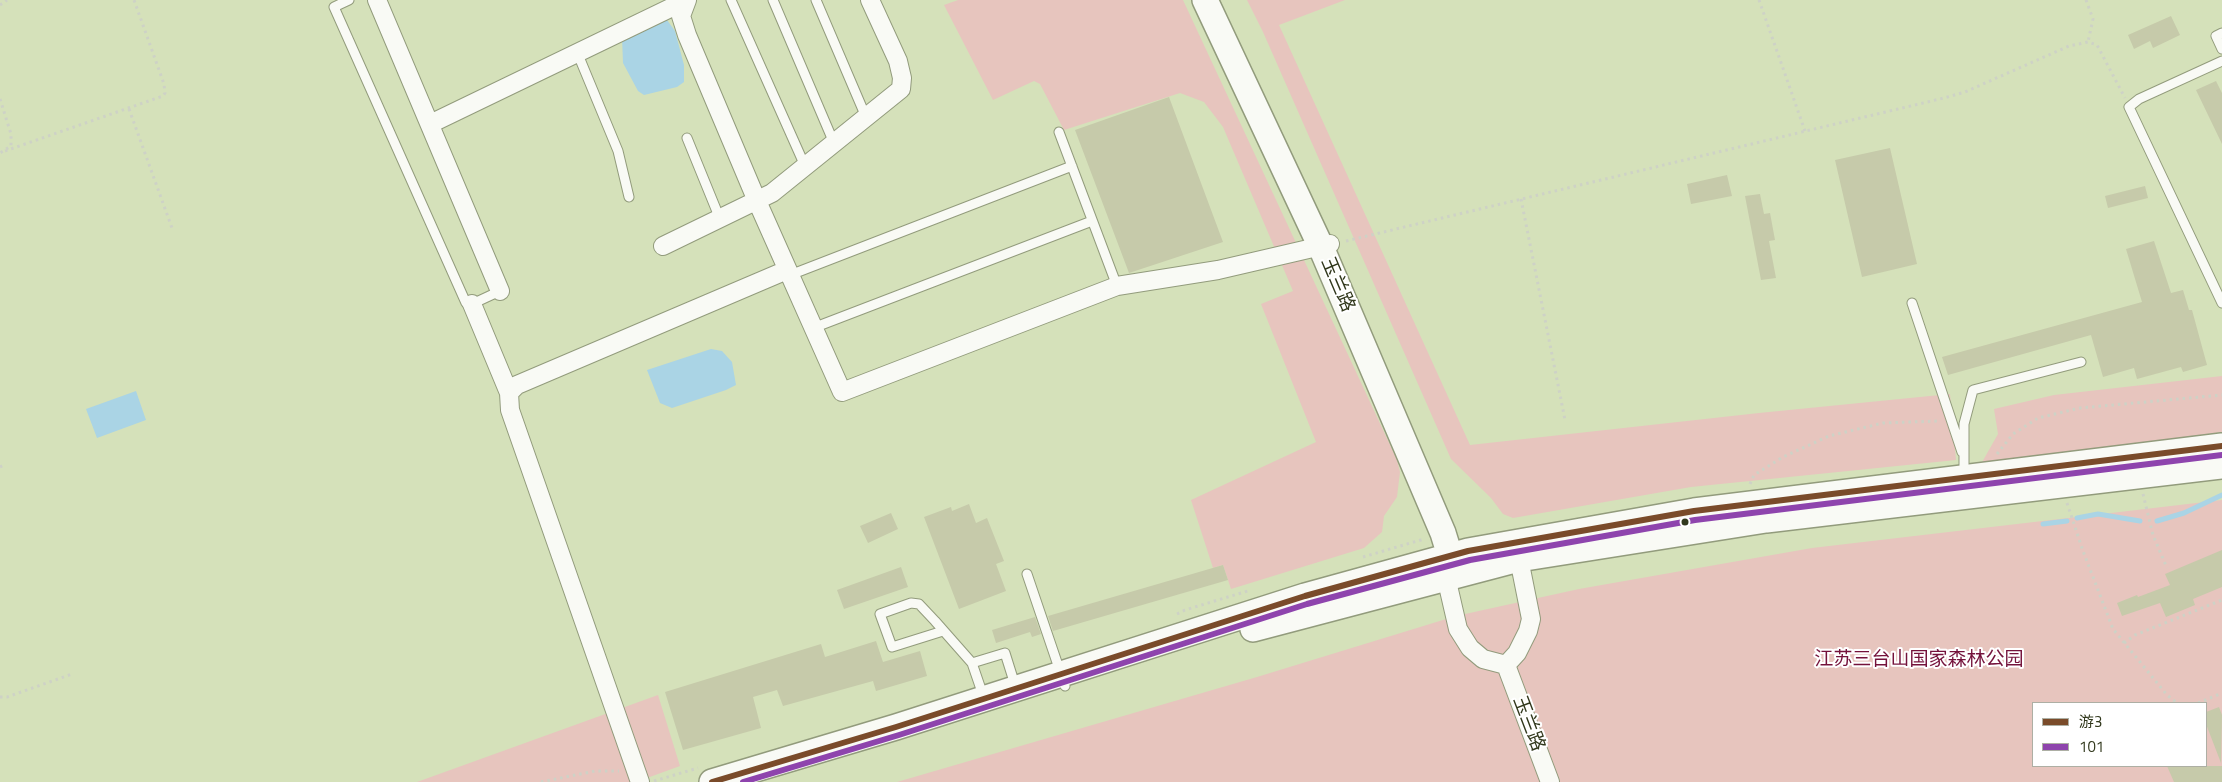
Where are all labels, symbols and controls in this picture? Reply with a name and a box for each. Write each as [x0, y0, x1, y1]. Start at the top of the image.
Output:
street label: 玉兰路 [1315, 254, 1359, 316]
unlabelled marker [1680, 517, 1690, 527]
park label: 江苏三台山国家森林公园 [1815, 649, 2023, 671]
street label: 玉兰路 [1507, 693, 1549, 755]
legend [2032, 702, 2207, 767]
text: 游3 [2079, 710, 2102, 733]
text: 101 [2079, 735, 2104, 758]

